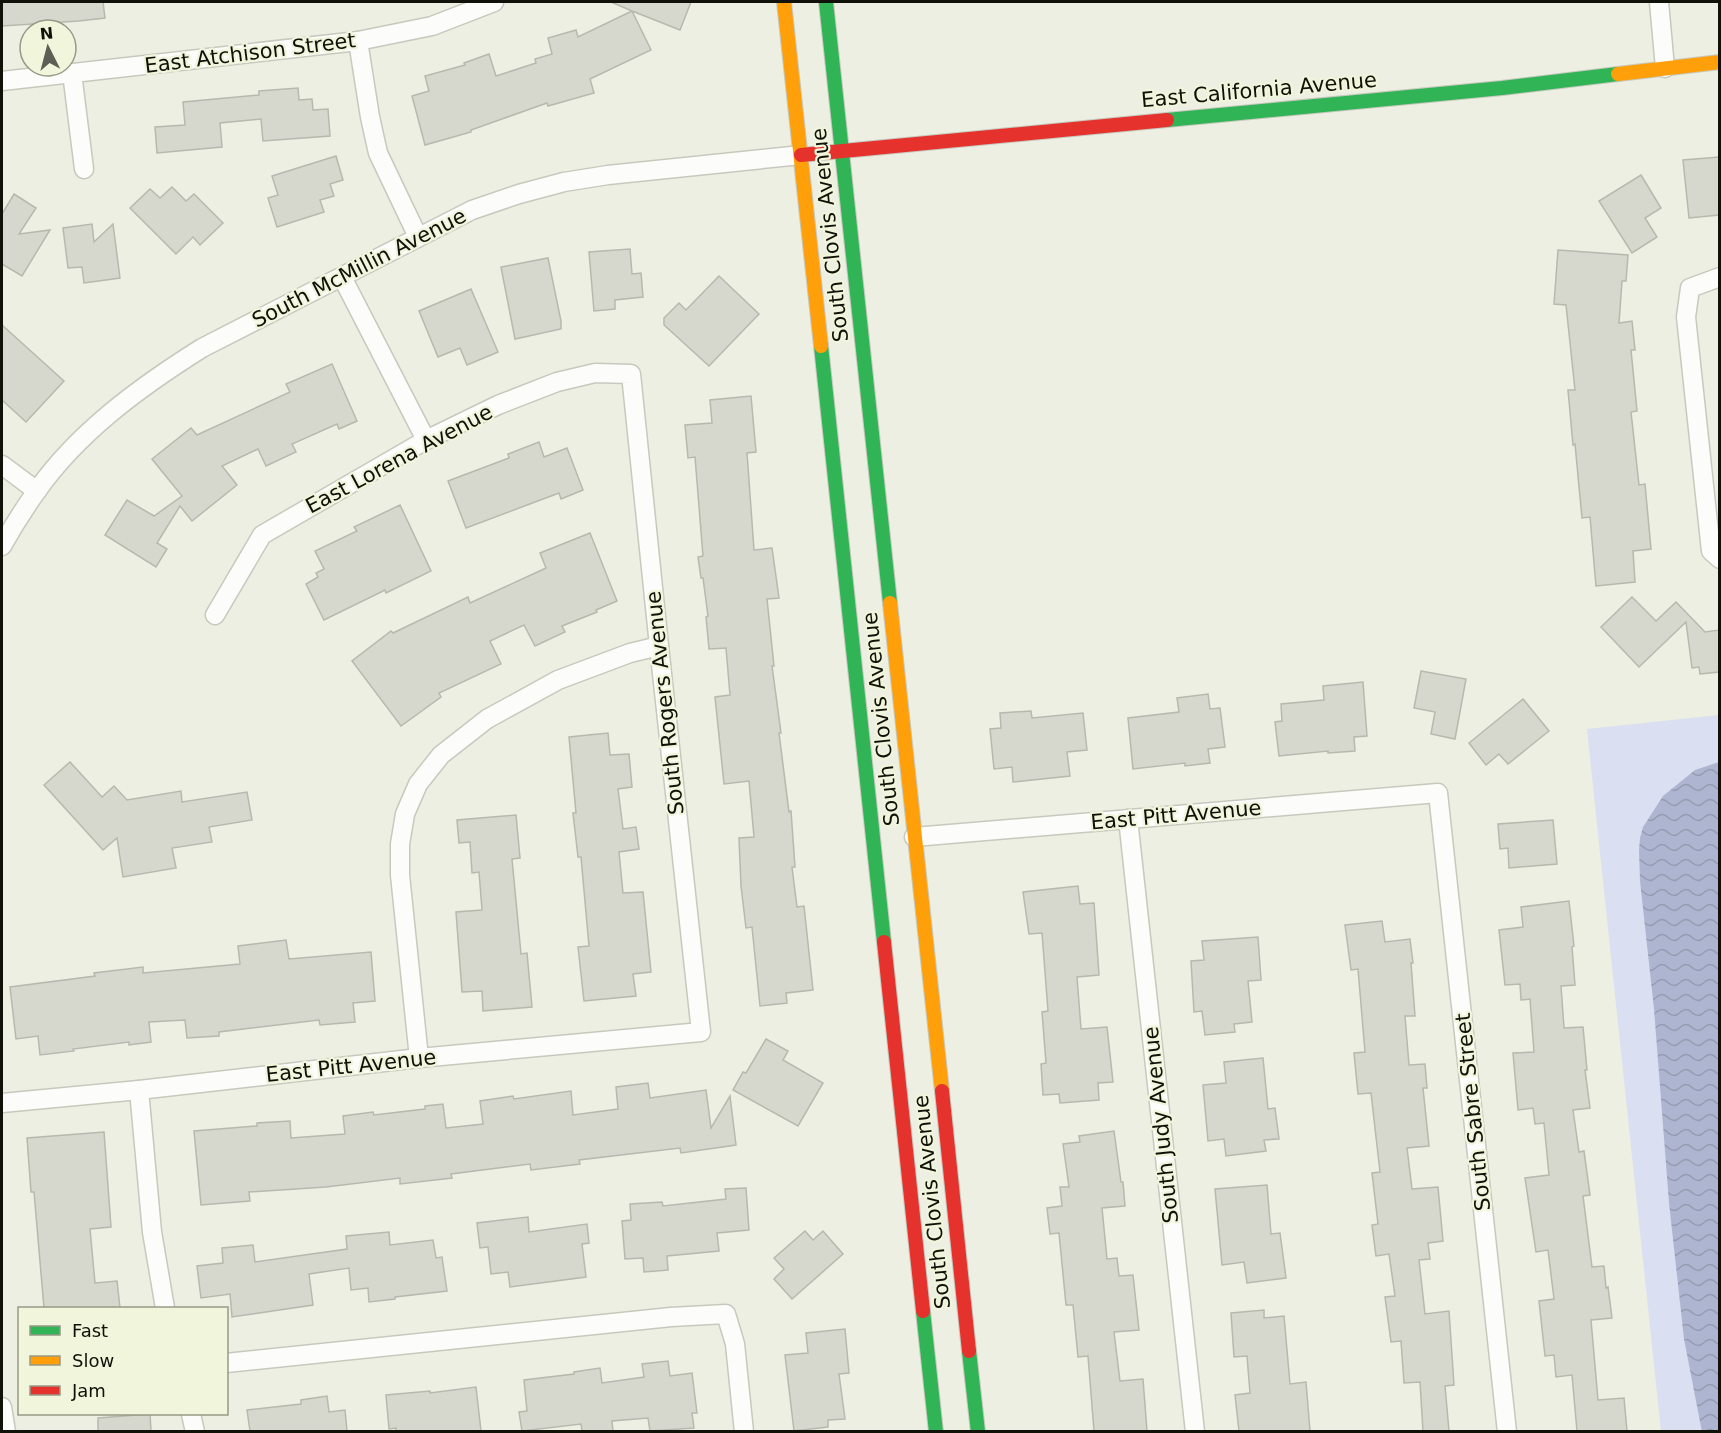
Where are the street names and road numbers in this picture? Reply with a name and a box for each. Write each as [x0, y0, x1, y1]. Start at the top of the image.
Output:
street label: East Atchison Street [143, 28, 357, 78]
street label: East California Avenue [1140, 68, 1378, 112]
street label: South Clovis Avenue [807, 127, 853, 343]
street label: South McMillin Avenue [248, 204, 470, 332]
street label: East Lorena Avenue [301, 400, 497, 518]
street label: South Rogers Avenue [641, 590, 689, 816]
street label: South Clovis Avenue [858, 611, 904, 827]
street label: East Pitt Avenue [1090, 796, 1262, 834]
street label: South Sabre Street [1451, 1012, 1495, 1212]
street label: South Judy Avenue [1139, 1025, 1183, 1225]
street label: East Pitt Avenue [265, 1045, 437, 1087]
street label: South Clovis Avenue [909, 1094, 955, 1310]

